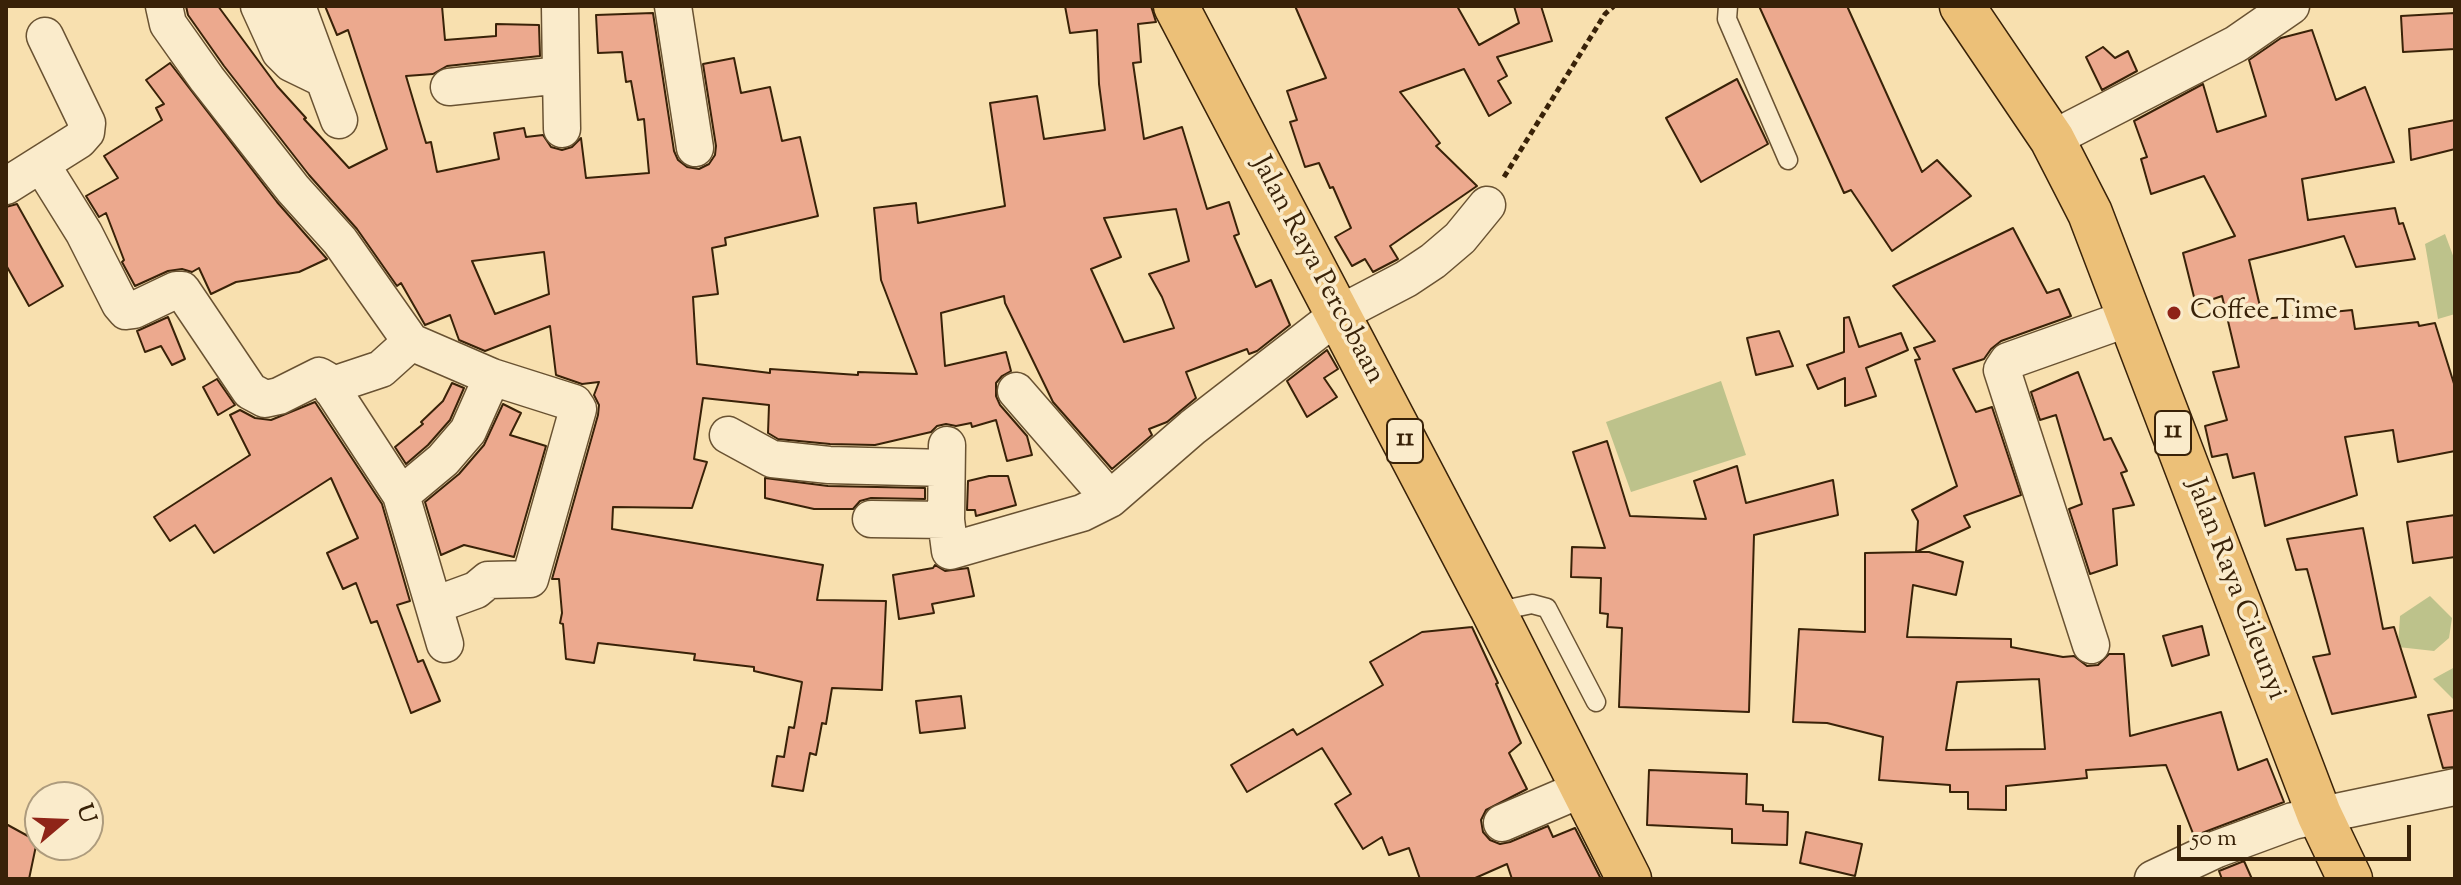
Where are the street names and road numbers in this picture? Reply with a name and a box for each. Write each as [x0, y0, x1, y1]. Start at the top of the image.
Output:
street label: Jalan Raya Percobaan [1242, 151, 1390, 391]
road number: 11 [2155, 411, 2191, 455]
road number: 11 [1387, 419, 1423, 463]
street label: Jalan Raya Cileunyi [2176, 475, 2292, 705]

